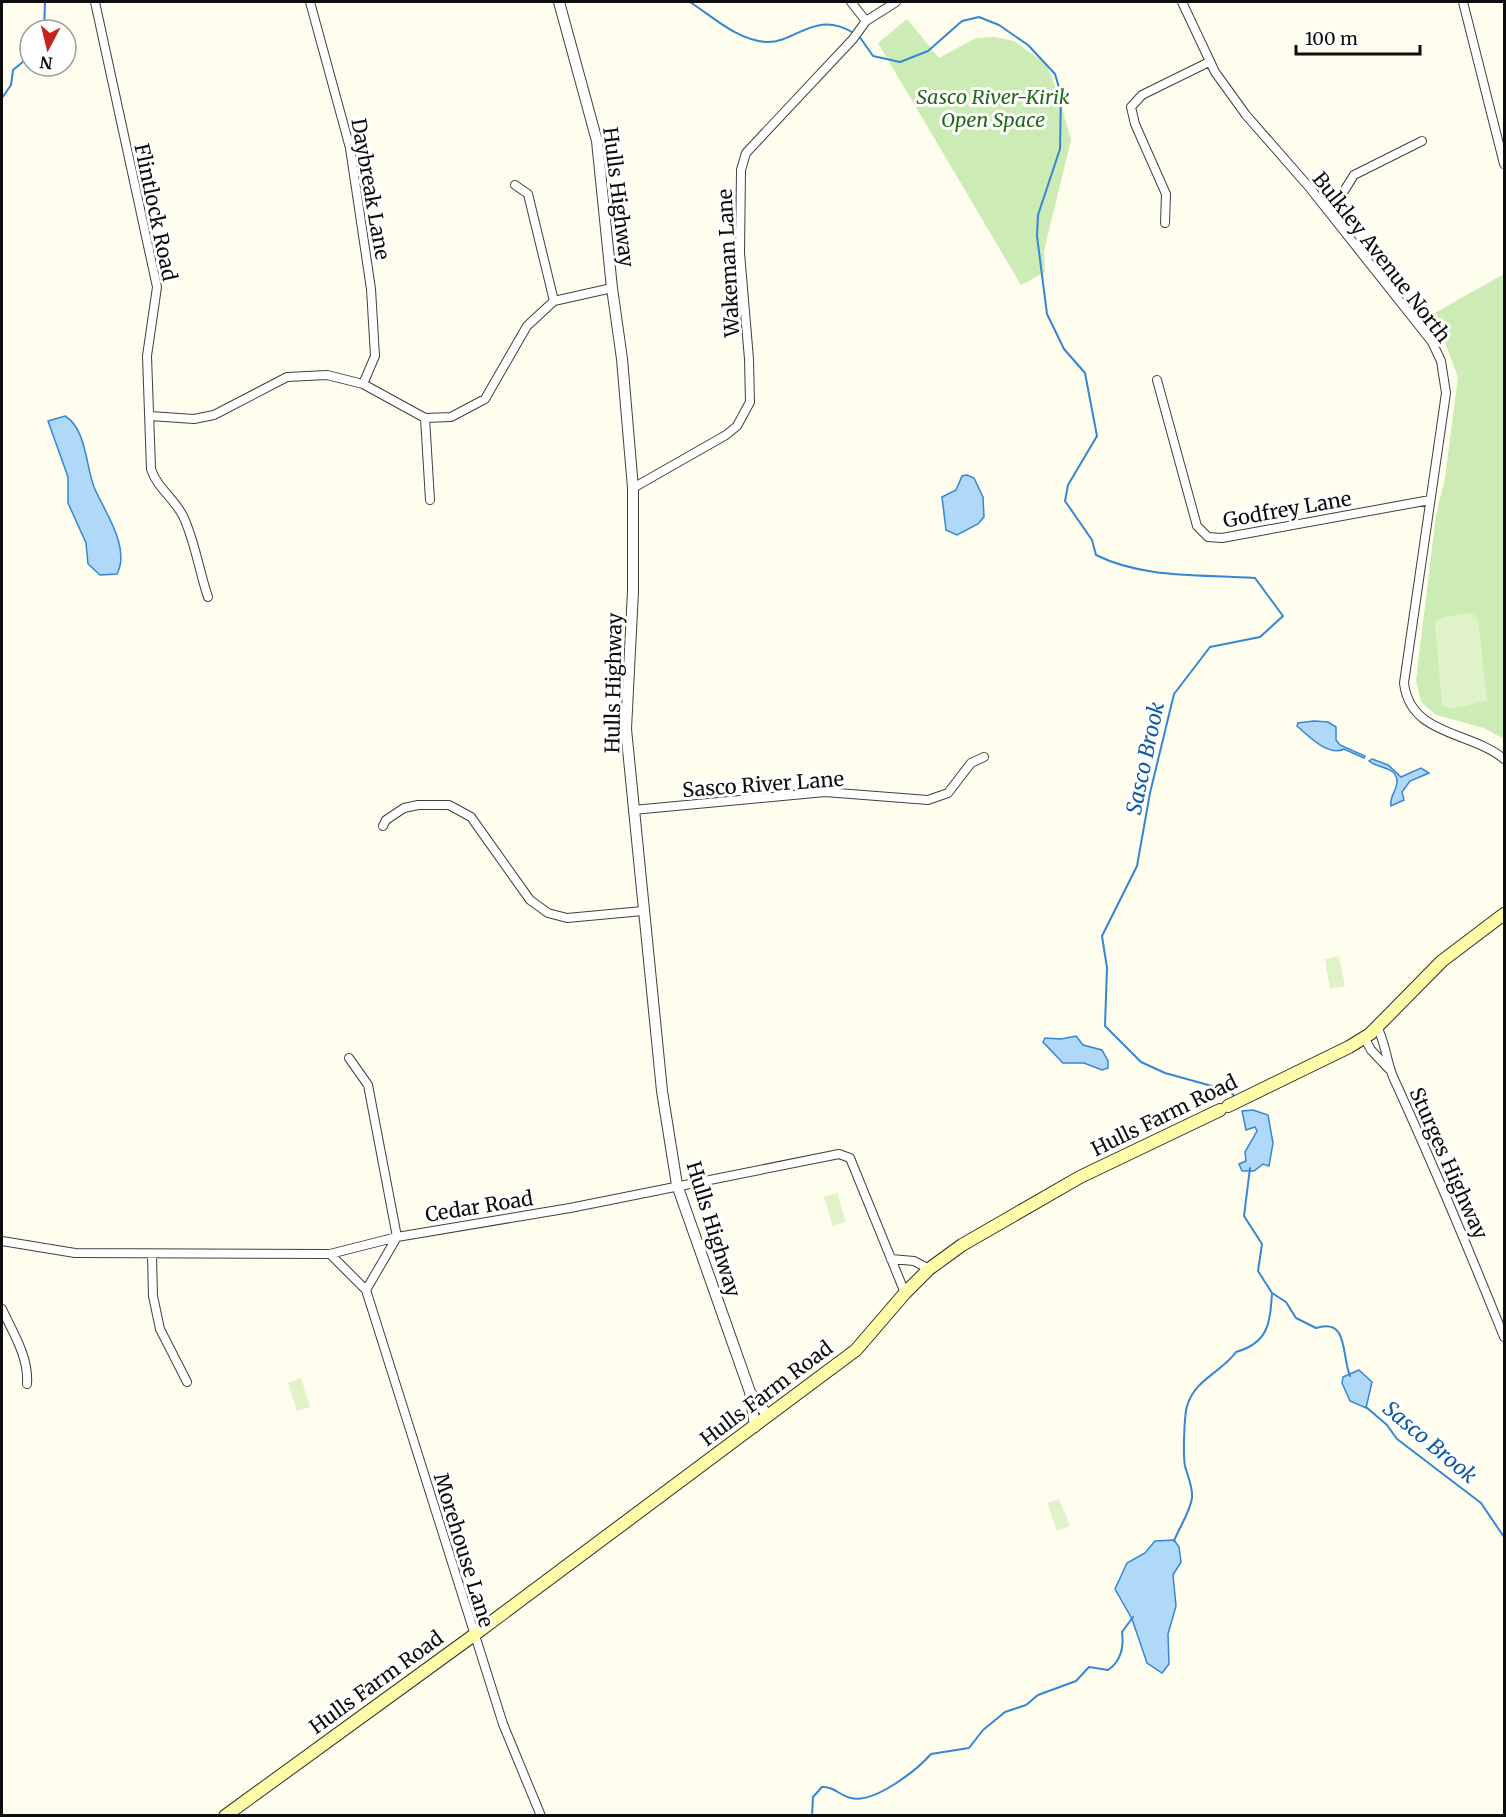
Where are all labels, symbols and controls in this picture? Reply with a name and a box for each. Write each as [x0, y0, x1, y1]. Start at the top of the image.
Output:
north arrow [18, 18, 78, 78]
scale bar [1296, 18, 1420, 56]
text: 100 m [1305, 27, 1358, 50]
text: N [38, 52, 54, 74]
park label: Sasco River-Kirik Open Space [916, 84, 1070, 132]
street label: Daybreak Lane [346, 116, 396, 262]
street label: Hulls Highway [598, 126, 640, 269]
street label: Flintlock Road [129, 141, 183, 283]
street label: Bulkley Avenue North [1308, 167, 1456, 347]
street label: Wakeman Lane [712, 188, 744, 339]
street label: Godfrey Lane [1221, 485, 1353, 533]
street label: Hulls Highway [599, 612, 627, 754]
water label: Sasco Brook [1120, 699, 1170, 817]
street label: Sasco River Lane [681, 766, 845, 802]
street label: Hulls Farm Road [1087, 1069, 1241, 1161]
street label: Sturges Highway [1404, 1083, 1494, 1243]
street label: Hulls Highway [681, 1158, 747, 1300]
street label: Cedar Road [423, 1185, 535, 1227]
street label: Hulls Farm Road [695, 1335, 837, 1451]
water label: Sasco Brook [1378, 1395, 1483, 1489]
street label: Morehouse Lane [429, 1470, 499, 1630]
street label: Hulls Farm Road [304, 1625, 448, 1739]

